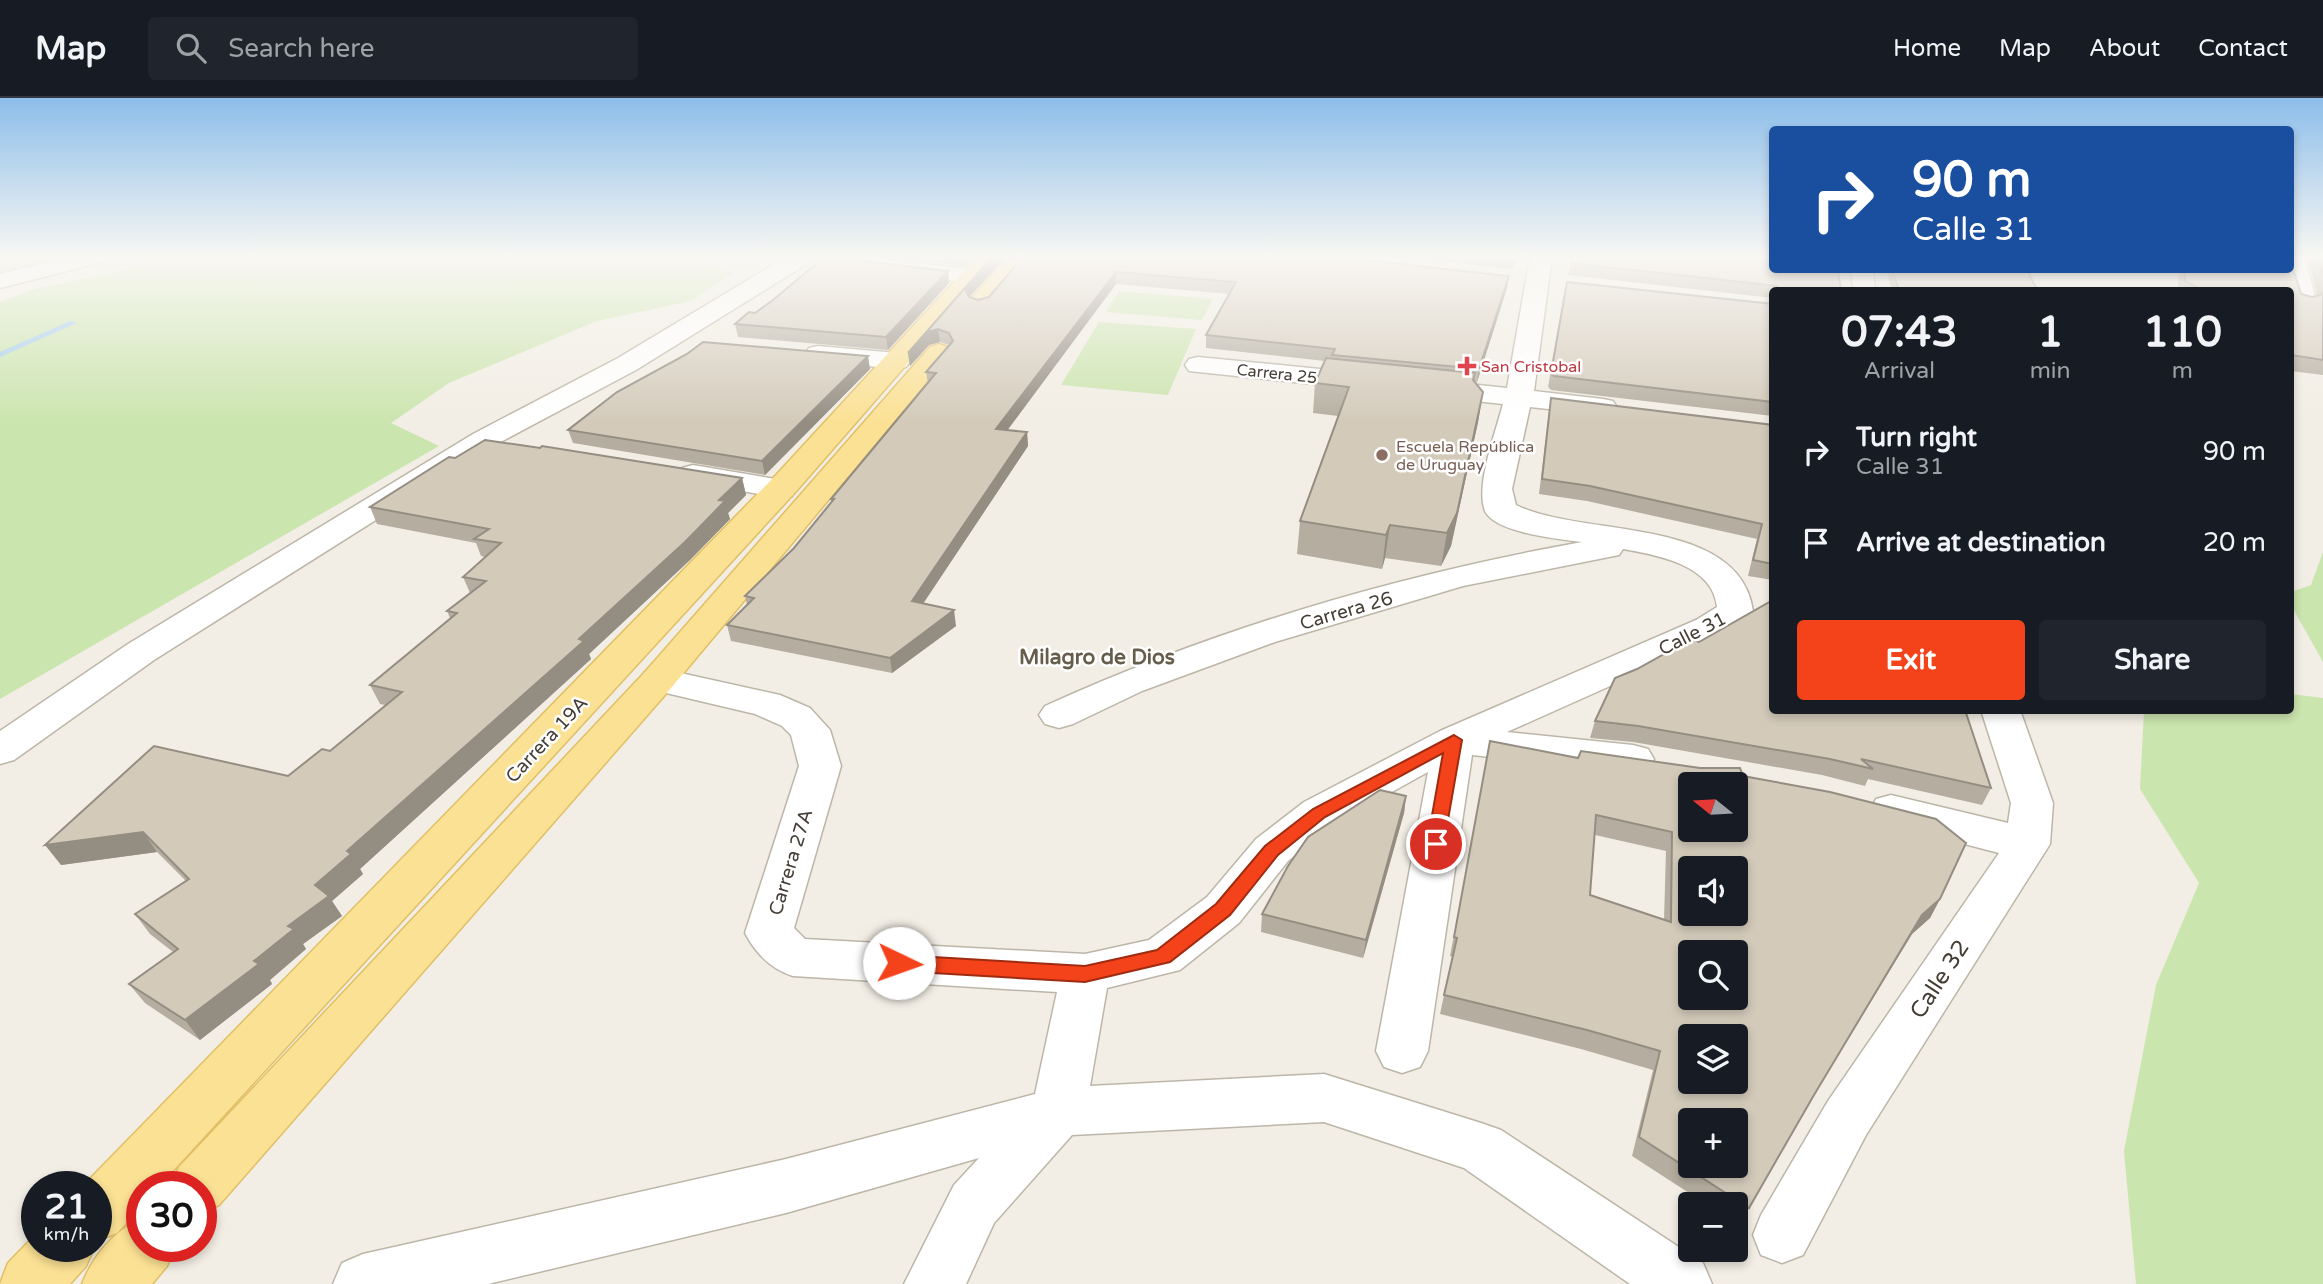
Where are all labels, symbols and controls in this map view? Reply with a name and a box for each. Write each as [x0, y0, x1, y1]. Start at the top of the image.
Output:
search box [148, 17, 638, 80]
text: Map [35, 29, 106, 68]
icon: search [172, 29, 210, 67]
text: Search here [228, 33, 374, 64]
text: Home [1893, 34, 1961, 63]
text: Map [1999, 34, 2051, 63]
text: About [2089, 34, 2160, 63]
text: Contact [2198, 34, 2288, 63]
text: 90 m [1912, 151, 2031, 210]
icon: right [1797, 154, 1888, 245]
text: Calle 31 [1912, 211, 2035, 249]
text: 07:43 [1841, 307, 1958, 358]
text: 1 [2037, 307, 2063, 358]
text: 110 [2143, 307, 2222, 358]
place label: San Cristobal [1481, 357, 1581, 377]
text: Arrival [1864, 357, 1935, 385]
text: min [2030, 357, 2071, 385]
text: m [2172, 357, 2193, 385]
marker: San Cristobal [1459, 358, 1475, 374]
street label: Carrera 25 [1236, 360, 1318, 388]
text: Turn right [1856, 422, 1977, 453]
icon: right [1797, 433, 1835, 471]
text: 90 m [2203, 436, 2266, 467]
place label: Escuela República de Uruguay [1396, 437, 1534, 475]
marker: Escuela República de Uruguay [1374, 447, 1390, 463]
text: Calle 31 [1856, 453, 1944, 481]
icon: arrive [1797, 524, 1835, 562]
text: Arrive at destination [1856, 527, 2106, 558]
text: 20 m [2203, 527, 2266, 558]
street label: Carrera 26 [1297, 587, 1395, 635]
street label: Calle 31 [1655, 608, 1730, 660]
button: Exit [1797, 620, 2025, 700]
button: Share [2039, 620, 2266, 700]
district label: Milagro de Dios [1019, 645, 1175, 670]
street label: Carrera 19A [501, 692, 592, 787]
north arrow [1678, 772, 1748, 842]
map controls [1678, 772, 1748, 1262]
street label: Carrera 27A [764, 807, 818, 918]
pin [1406, 814, 1466, 874]
icon: arrive [1417, 825, 1455, 863]
button: sound [1678, 856, 1748, 926]
position arrow [862, 926, 936, 1000]
street label: Calle 32 [1904, 935, 1976, 1024]
button: search [1678, 940, 1748, 1010]
button: layers [1678, 1024, 1748, 1094]
button: + [1678, 1108, 1748, 1178]
speed limit sign: 30 [126, 1171, 217, 1262]
text: 21 [45, 1186, 88, 1228]
button: − [1678, 1192, 1748, 1262]
text: km/h [44, 1223, 89, 1245]

